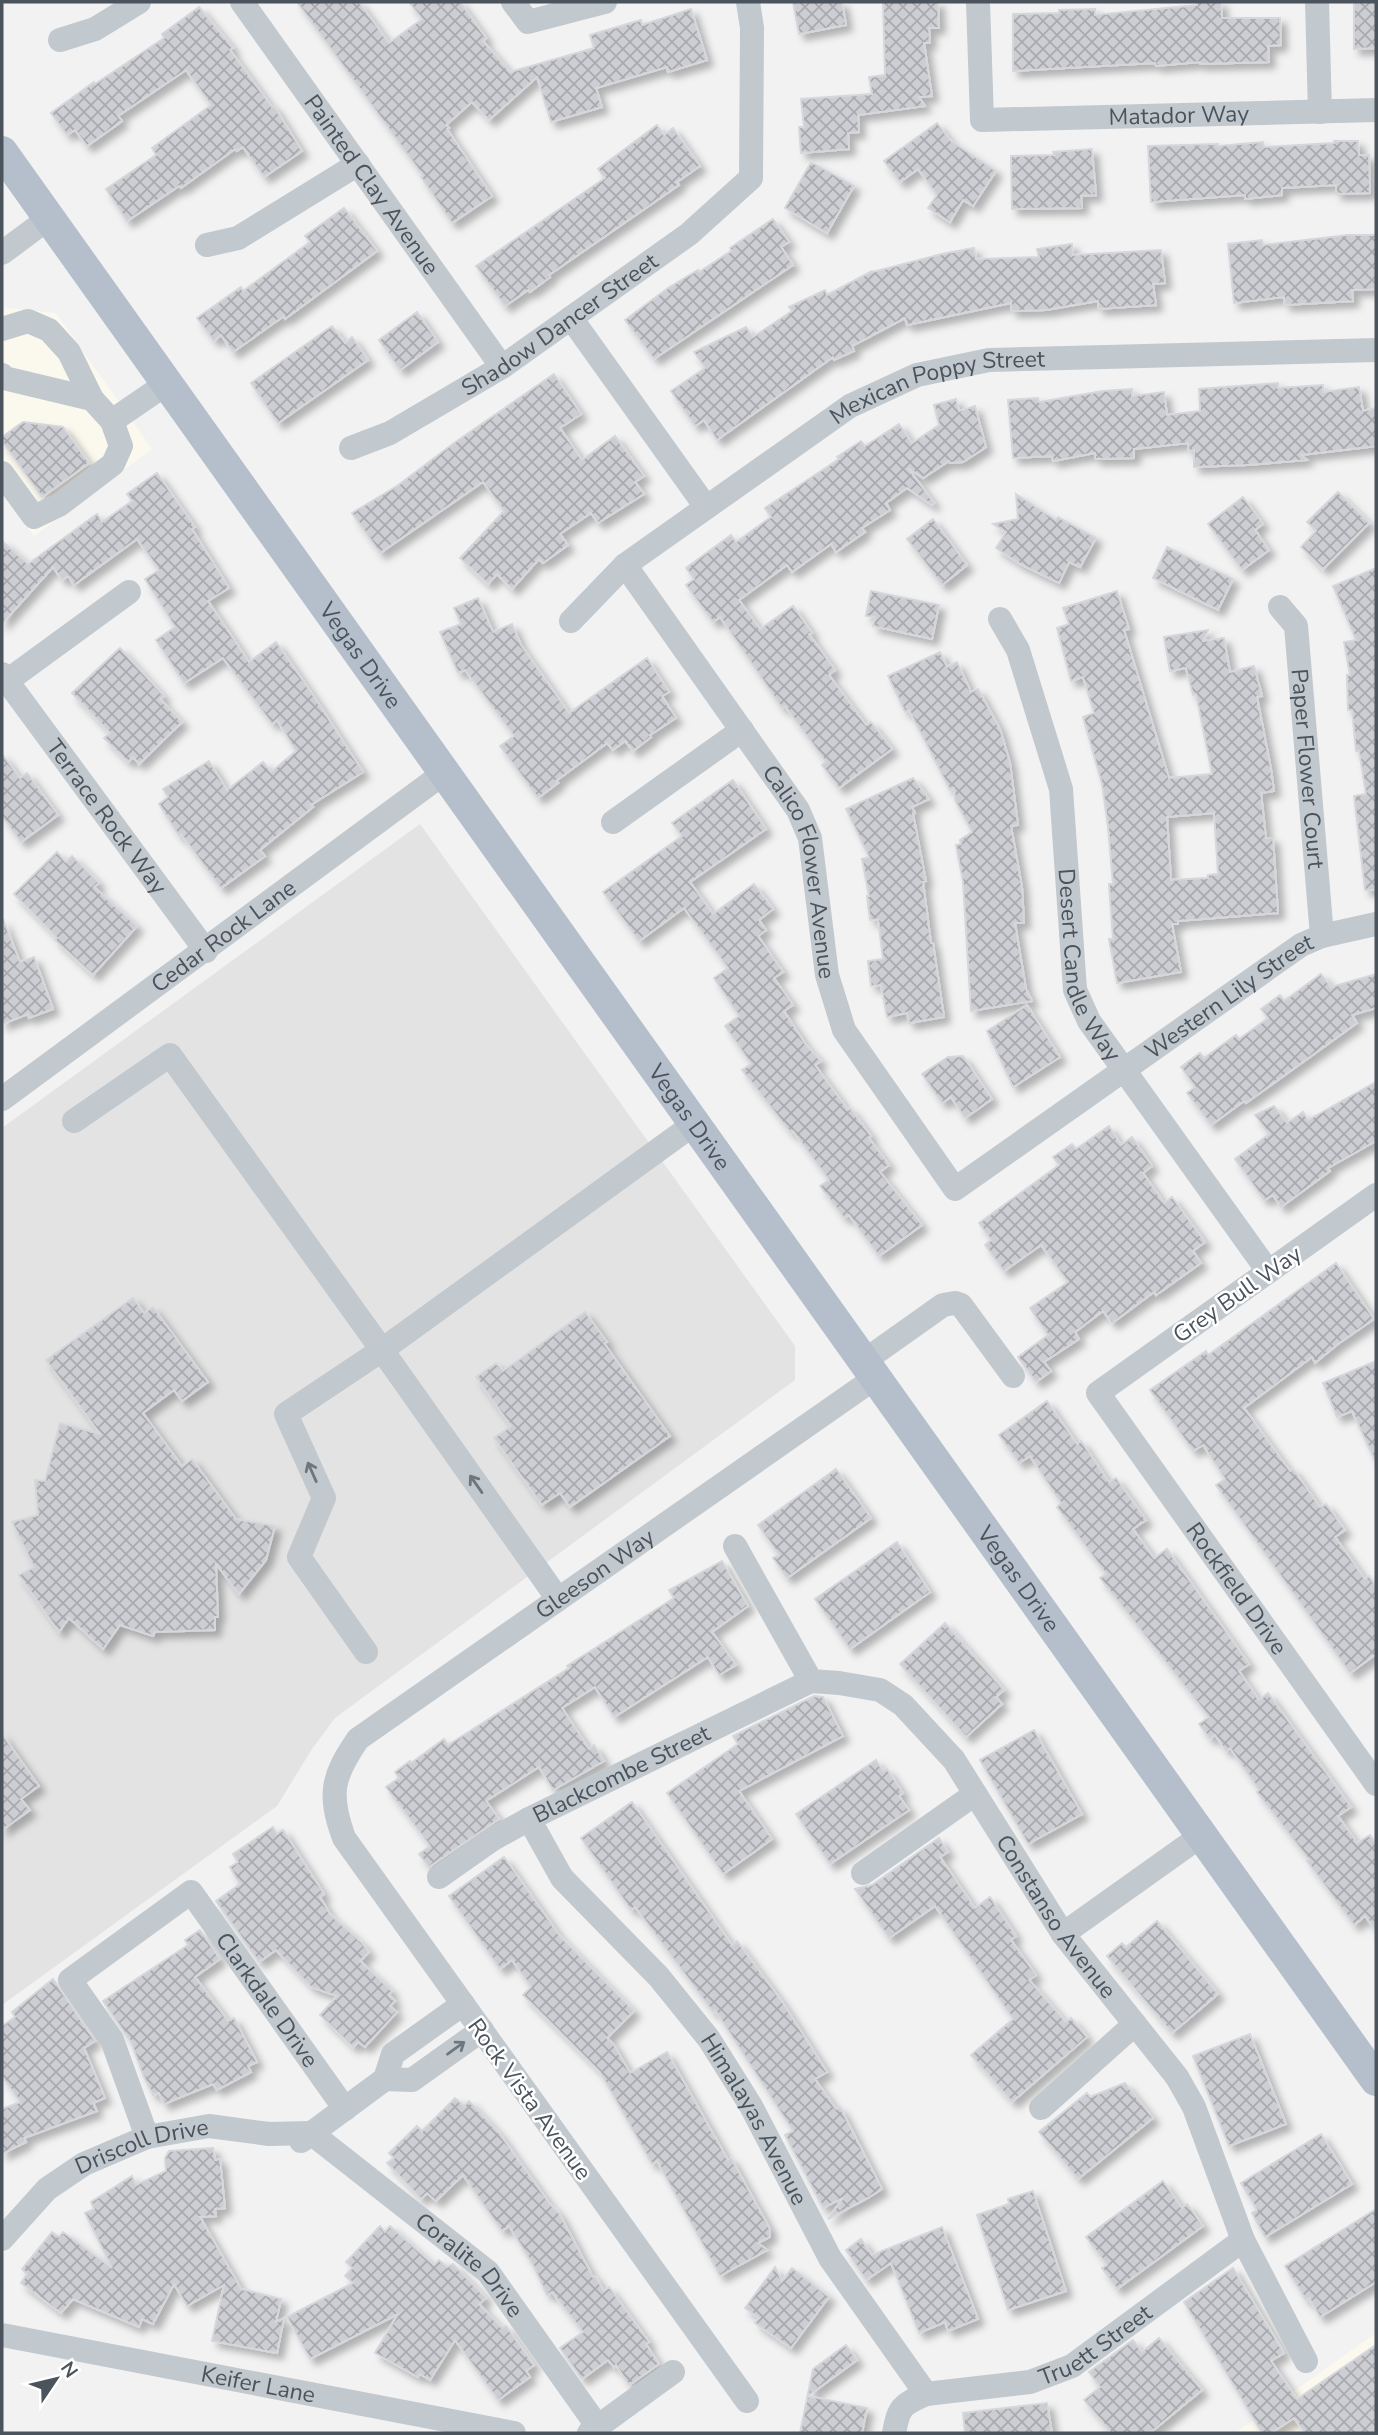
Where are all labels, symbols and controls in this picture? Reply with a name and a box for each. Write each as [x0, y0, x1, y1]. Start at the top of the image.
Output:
street label: Painted Clay Avenue [297, 88, 446, 281]
street label: Matador Way [1108, 98, 1250, 133]
street label: Shadow Dancer Street [455, 246, 665, 404]
street label: Mexican Poppy Street [823, 344, 1046, 432]
street label: Vegas Drive [311, 595, 409, 715]
street label: Paper Flower Court [1284, 667, 1331, 871]
street label: Terrace Rock Way [39, 733, 174, 901]
street label: Calico Flower Avenue [755, 759, 842, 981]
street label: Desert Candle Way [1051, 867, 1128, 1068]
street label: Cedar Rock Lane [145, 872, 302, 1000]
street label: Western Lily Street [1139, 926, 1319, 1066]
street label: Vegas Drive [640, 1057, 738, 1177]
street label: Grey Bull Way [1167, 1238, 1308, 1350]
one-way arrow [305, 1462, 318, 1483]
one-way arrow [469, 1475, 483, 1494]
street label: Rockfield Drive [1179, 1516, 1294, 1661]
street label: Vegas Drive [969, 1519, 1067, 1639]
street label: Gleeson Way [529, 1522, 661, 1627]
street label: Blackcombe Street [528, 1717, 716, 1831]
street label: Constanso Avenue [988, 1829, 1123, 2005]
street label: Clarkdale Drive [208, 1926, 326, 2074]
street label: Rock Vista Avenue [460, 2012, 599, 2186]
street label: Himalayas Avenue [693, 2027, 815, 2211]
one-way arrow [446, 2041, 465, 2055]
street label: Driscoll Drive [70, 2111, 211, 2182]
street label: Coralite Drive [409, 2206, 531, 2324]
street label: Truett Street [1034, 2297, 1159, 2393]
north arrow [21, 2344, 91, 2414]
text: N [54, 2357, 84, 2383]
street label: Keifer Lane [199, 2358, 318, 2411]

